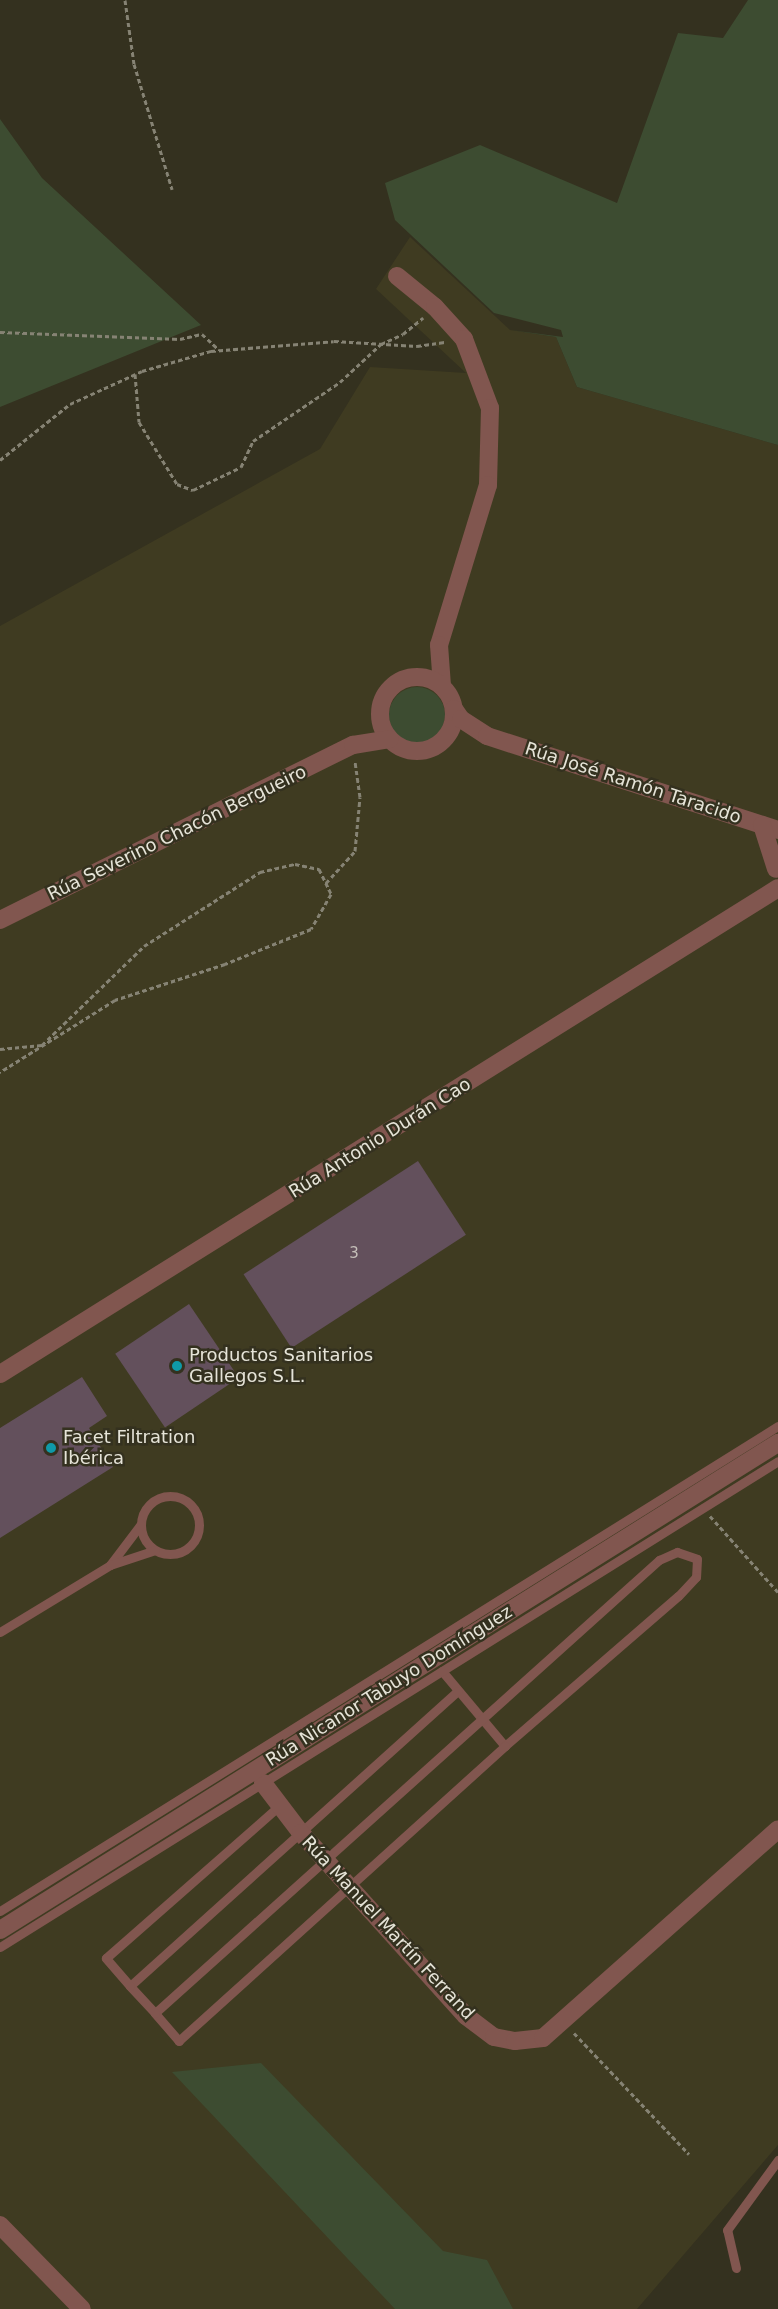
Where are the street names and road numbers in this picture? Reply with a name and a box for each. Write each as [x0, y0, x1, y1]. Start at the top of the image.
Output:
street label: Rúa José Ramón Taracido [522, 738, 744, 828]
street label: Rúa Severino Chacón Bergueiro [44, 761, 310, 905]
street label: Rúa Antonio Durán Cao [285, 1073, 475, 1203]
street label: Rúa Nicanor Tabuyo Domínguez [262, 1601, 516, 1771]
street label: Rúa Manuel Martín Ferrand [297, 1832, 479, 2024]

